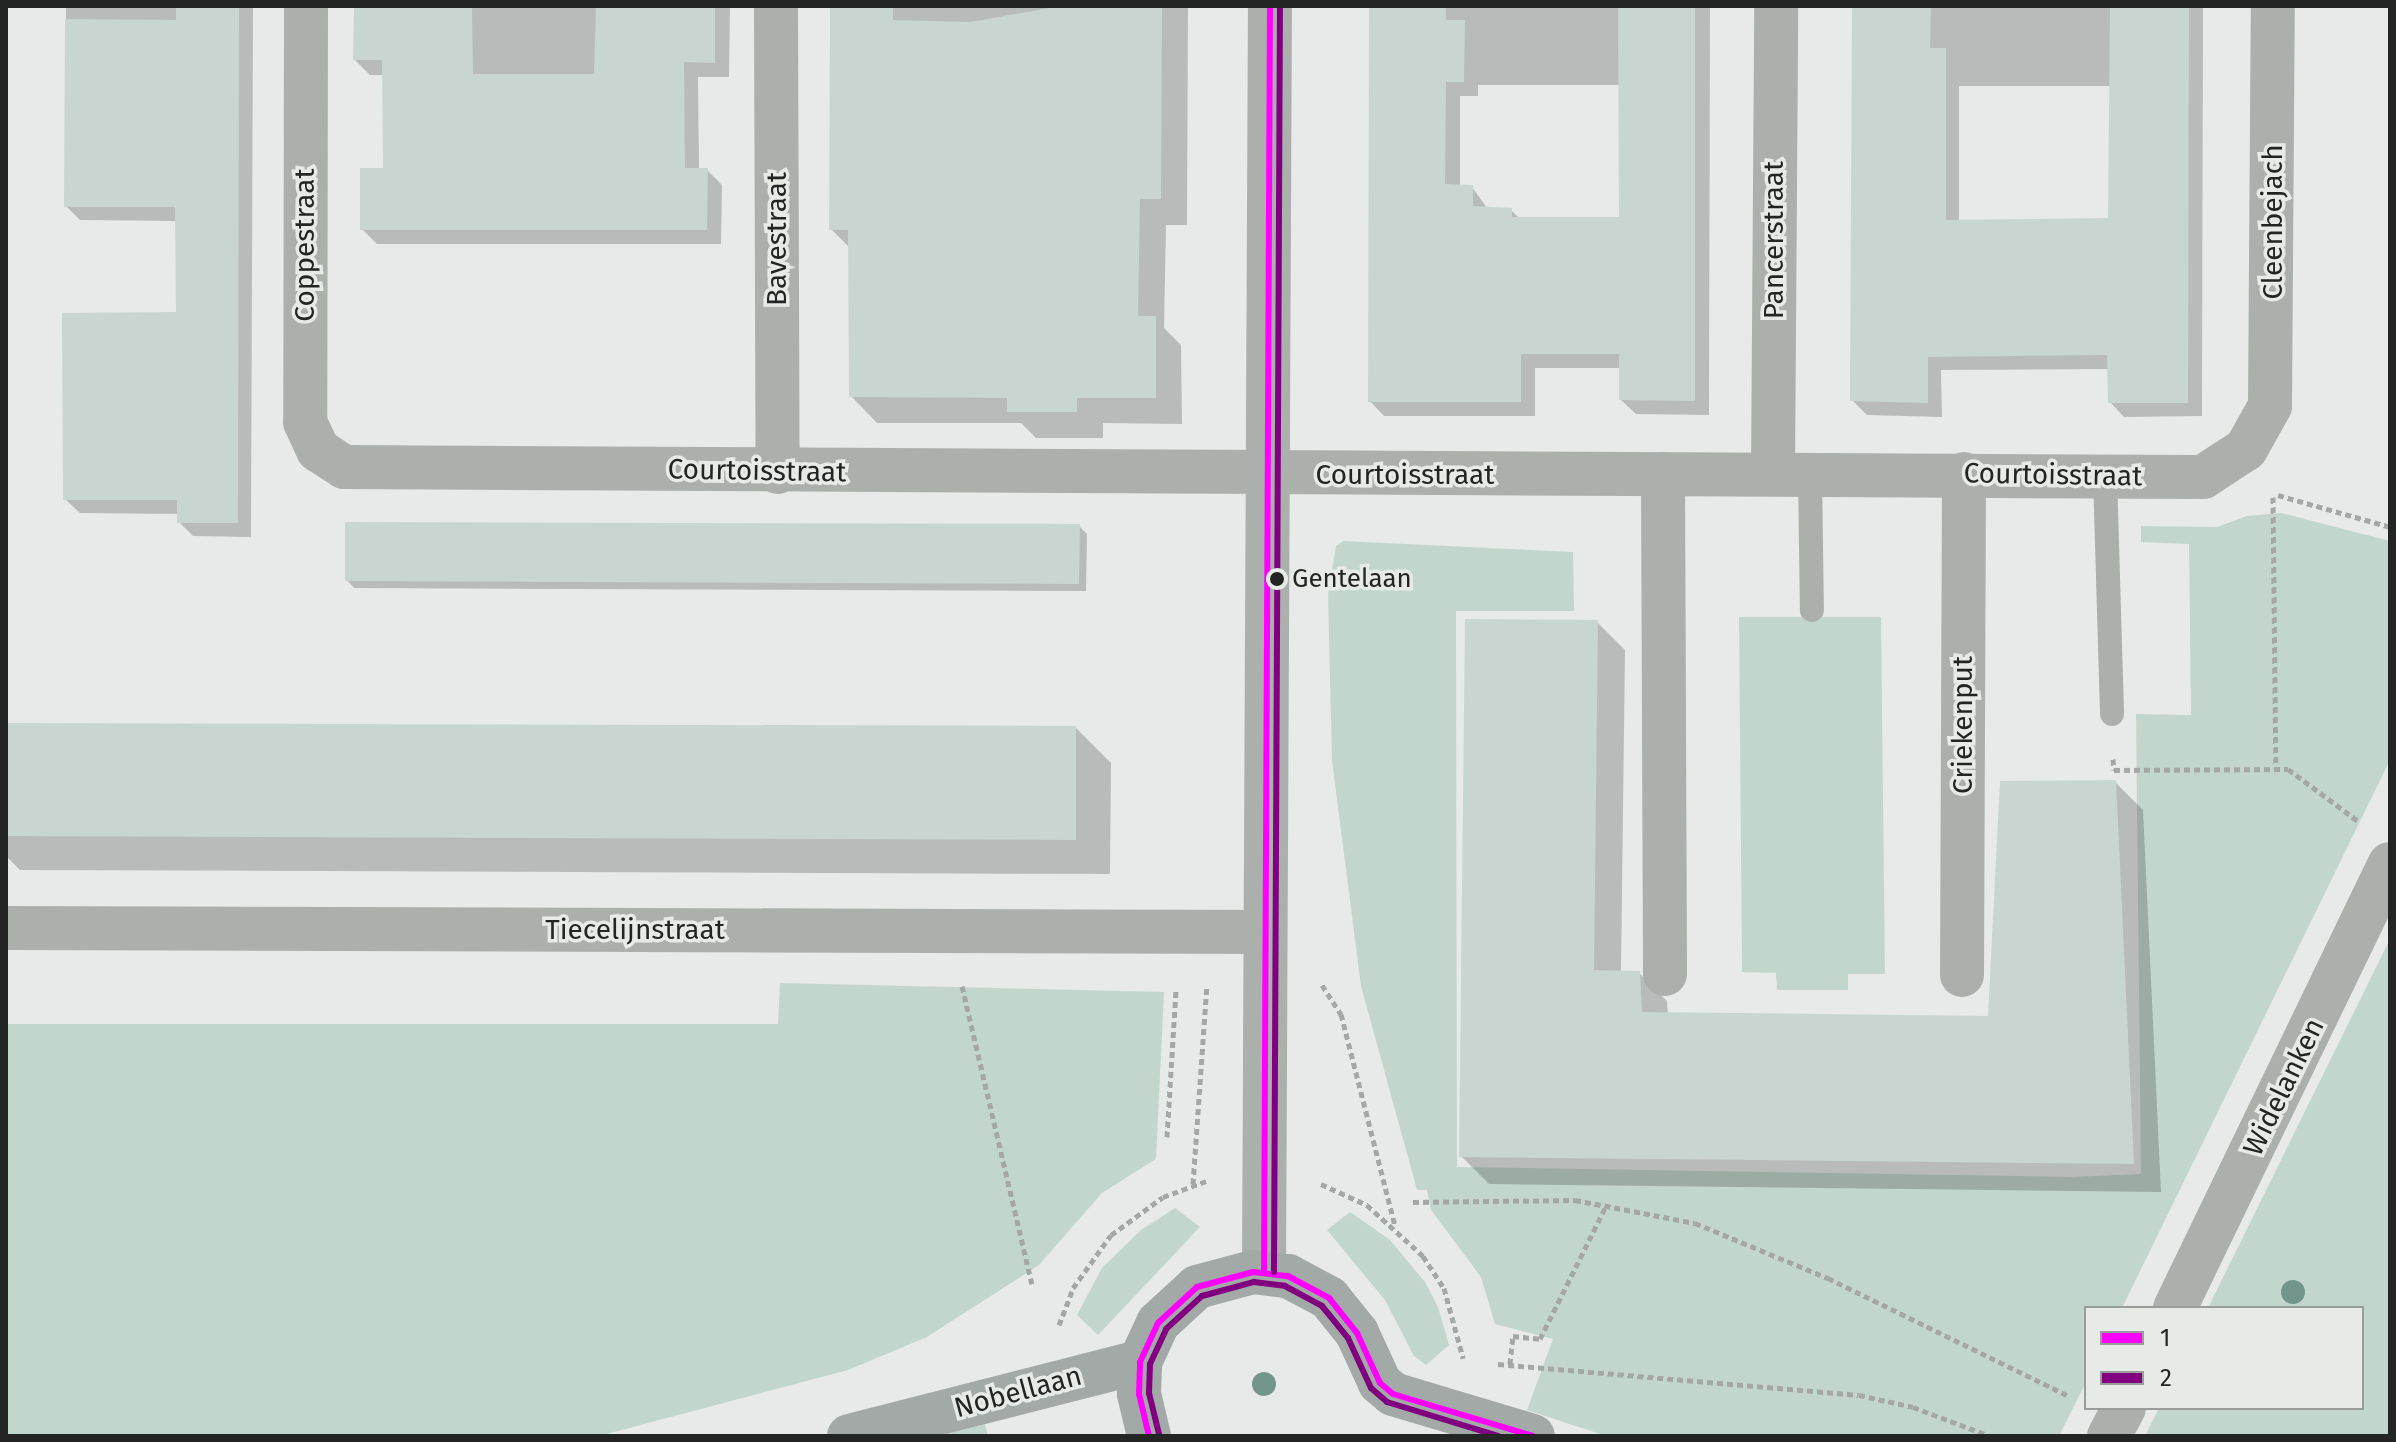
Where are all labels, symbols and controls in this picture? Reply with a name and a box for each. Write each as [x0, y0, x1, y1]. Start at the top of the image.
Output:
street label: Cleenbejach [2256, 144, 2290, 300]
street label: Pancerstraat [1757, 161, 1791, 319]
street label: Coppestraat [288, 168, 322, 322]
street label: Bavestraat [760, 172, 794, 306]
street label: Courtoisstraat [667, 453, 847, 489]
street label: Courtoisstraat [1963, 457, 2143, 493]
street label: Courtoisstraat [1316, 458, 1494, 492]
place label: Gentelaan [1292, 563, 1412, 595]
marker: Gentelaan [1269, 571, 1285, 587]
street label: Criekenput [1946, 656, 1980, 794]
street label: Tiecelijnstraat [545, 913, 725, 947]
street label: Widelanken [2236, 1013, 2332, 1161]
legend [2084, 1306, 2364, 1410]
text: 1 [2160, 1324, 2170, 1352]
street label: Nobellaan [951, 1359, 1085, 1425]
text: 2 [2160, 1364, 2172, 1392]

